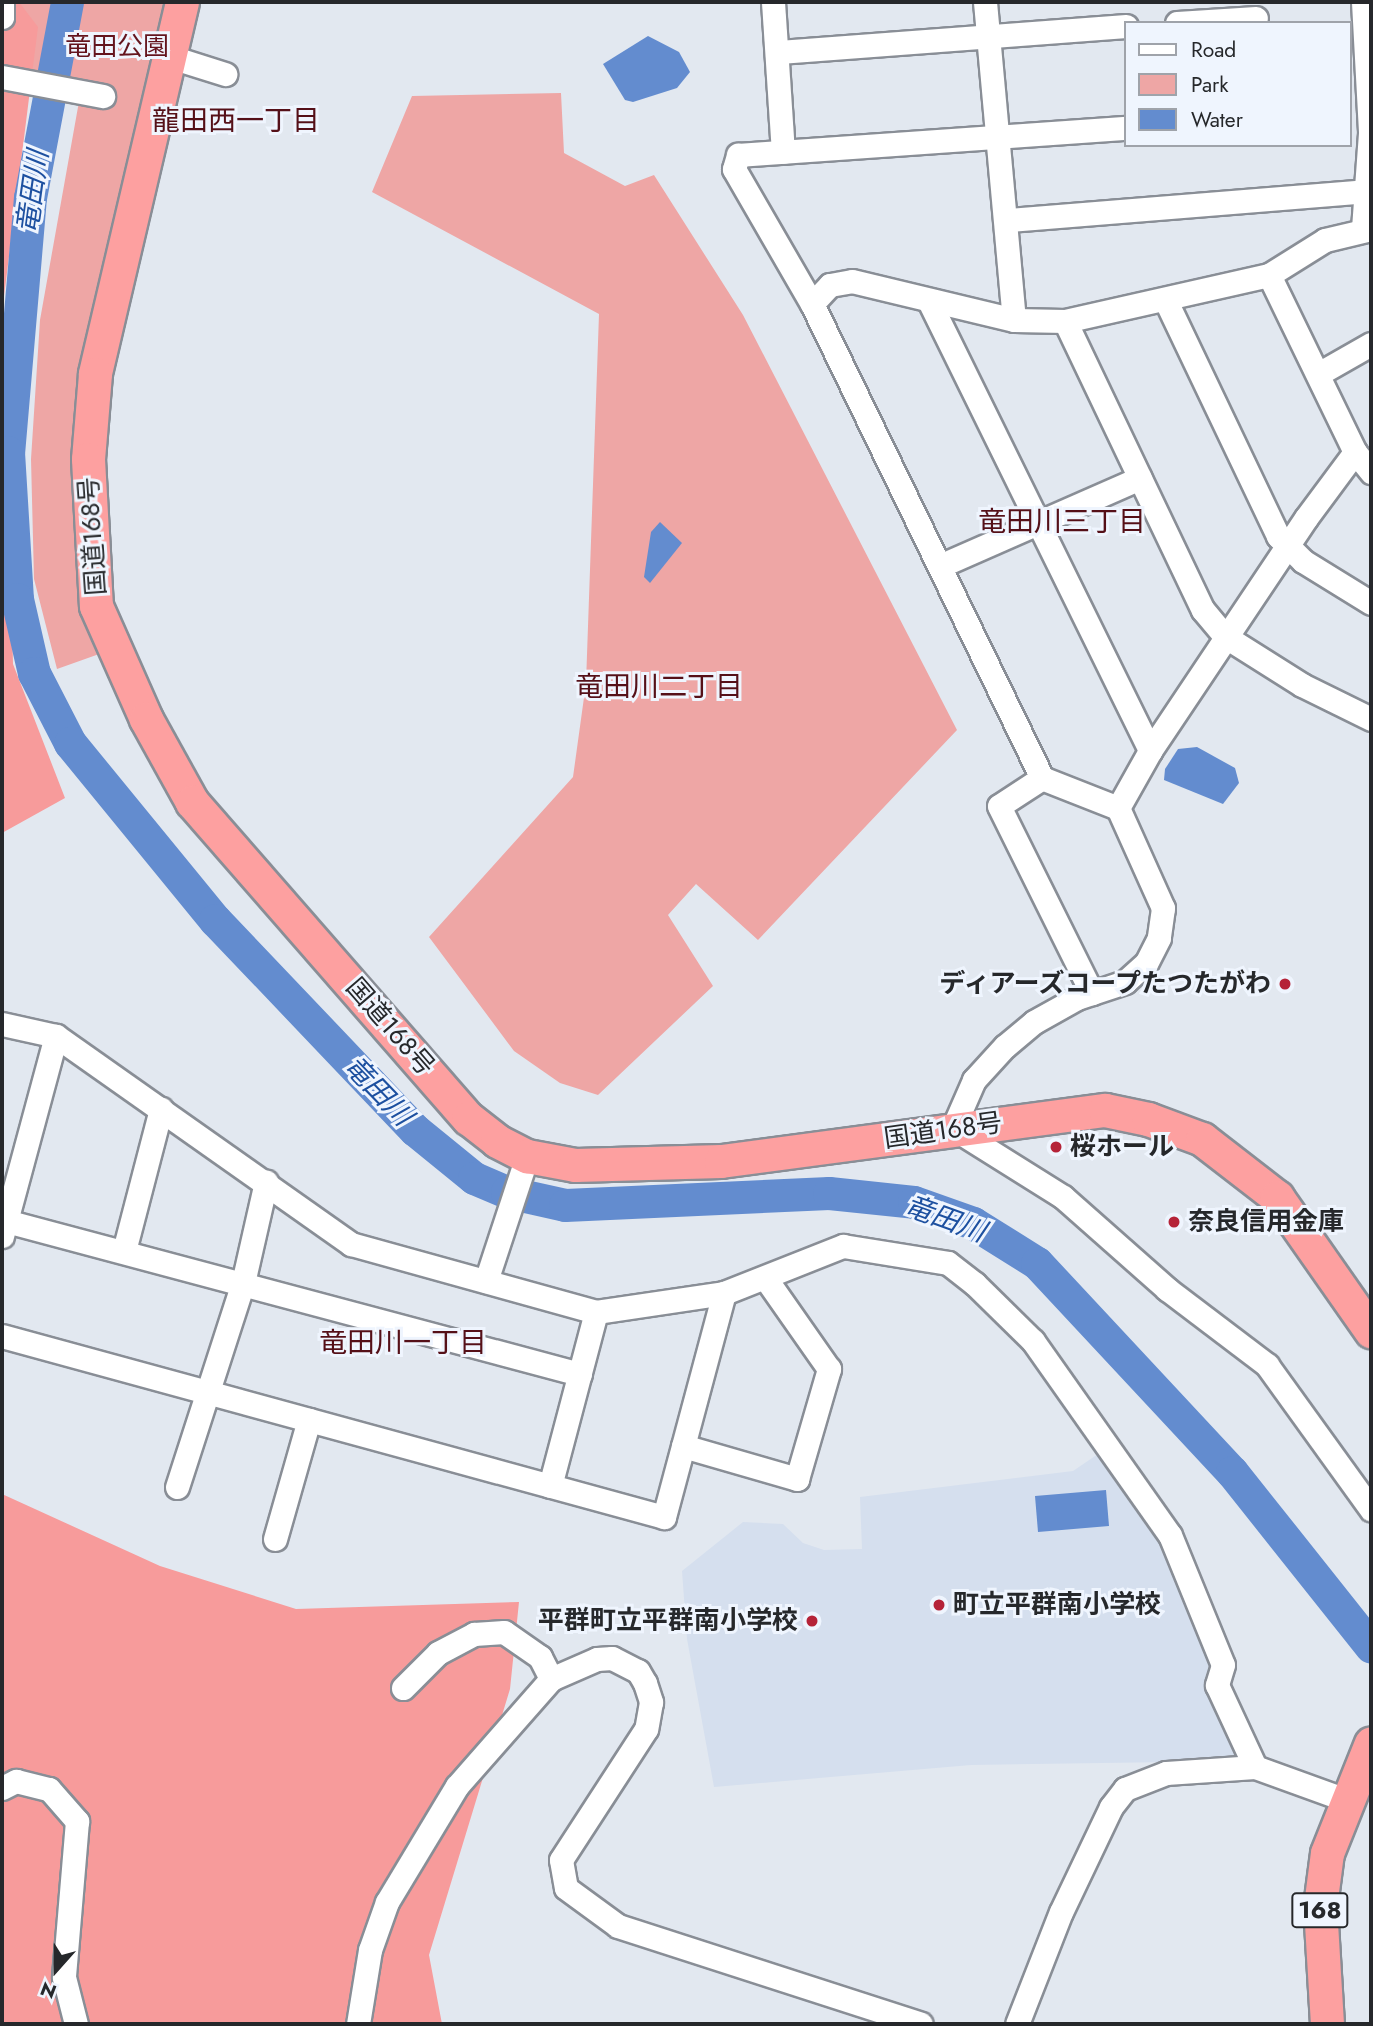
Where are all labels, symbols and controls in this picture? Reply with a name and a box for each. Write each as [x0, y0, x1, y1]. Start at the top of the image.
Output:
legend [1124, 21, 1352, 147]
park label: 竜田公園 [65, 31, 169, 63]
text: Road [1191, 35, 1236, 65]
text: Park [1191, 70, 1228, 100]
district label: 龍田西一丁目 [152, 104, 320, 138]
text: Water [1191, 105, 1243, 135]
water label: 竜田川 [11, 148, 55, 236]
street label: 国道168号 [73, 476, 113, 596]
district label: 竜田川三丁目 [978, 505, 1146, 539]
district label: 竜田川二丁目 [575, 670, 743, 704]
place label: ディアーズコープたつたがわ [935, 968, 1271, 1000]
street label: 国道168号 [339, 972, 441, 1082]
marker: ディアーズコープたつたがわ [1277, 976, 1293, 992]
water label: 竜田川 [337, 1049, 419, 1133]
street label: 国道168号 [882, 1107, 1004, 1155]
place label: 桜ホール [1070, 1131, 1174, 1163]
marker: 桜ホール [1048, 1139, 1064, 1155]
water label: 竜田川 [900, 1189, 990, 1249]
place label: 奈良信用金庫 [1188, 1206, 1344, 1238]
marker: 奈良信用金庫 [1166, 1214, 1182, 1230]
district label: 竜田川一丁目 [319, 1326, 487, 1360]
place label: 町立平群南小学校 [953, 1589, 1161, 1621]
marker: 町立平群南小学校 [931, 1597, 947, 1613]
place label: 平群町立平群南小学校 [538, 1605, 798, 1637]
marker: 平群町立平群南小学校 [804, 1613, 820, 1629]
road number: 168 [1290, 1889, 1350, 1930]
north arrow [21, 1935, 91, 2005]
text: N [36, 1975, 60, 2005]

